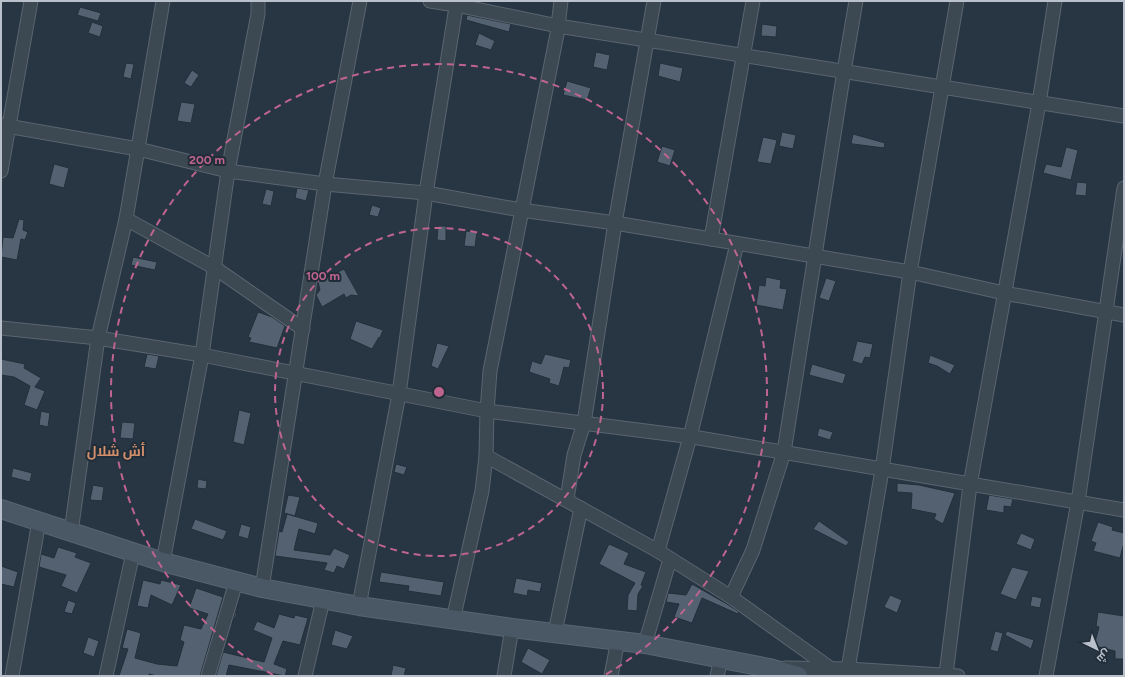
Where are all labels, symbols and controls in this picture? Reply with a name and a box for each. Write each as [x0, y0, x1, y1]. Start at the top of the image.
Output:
text: 200 m [189, 153, 225, 167]
text: 100 m [306, 269, 340, 283]
centre of rings [432, 385, 446, 399]
district label: أش شلال [87, 442, 145, 460]
north arrow [1077, 629, 1117, 669]
text: ش [1094, 646, 1113, 666]

